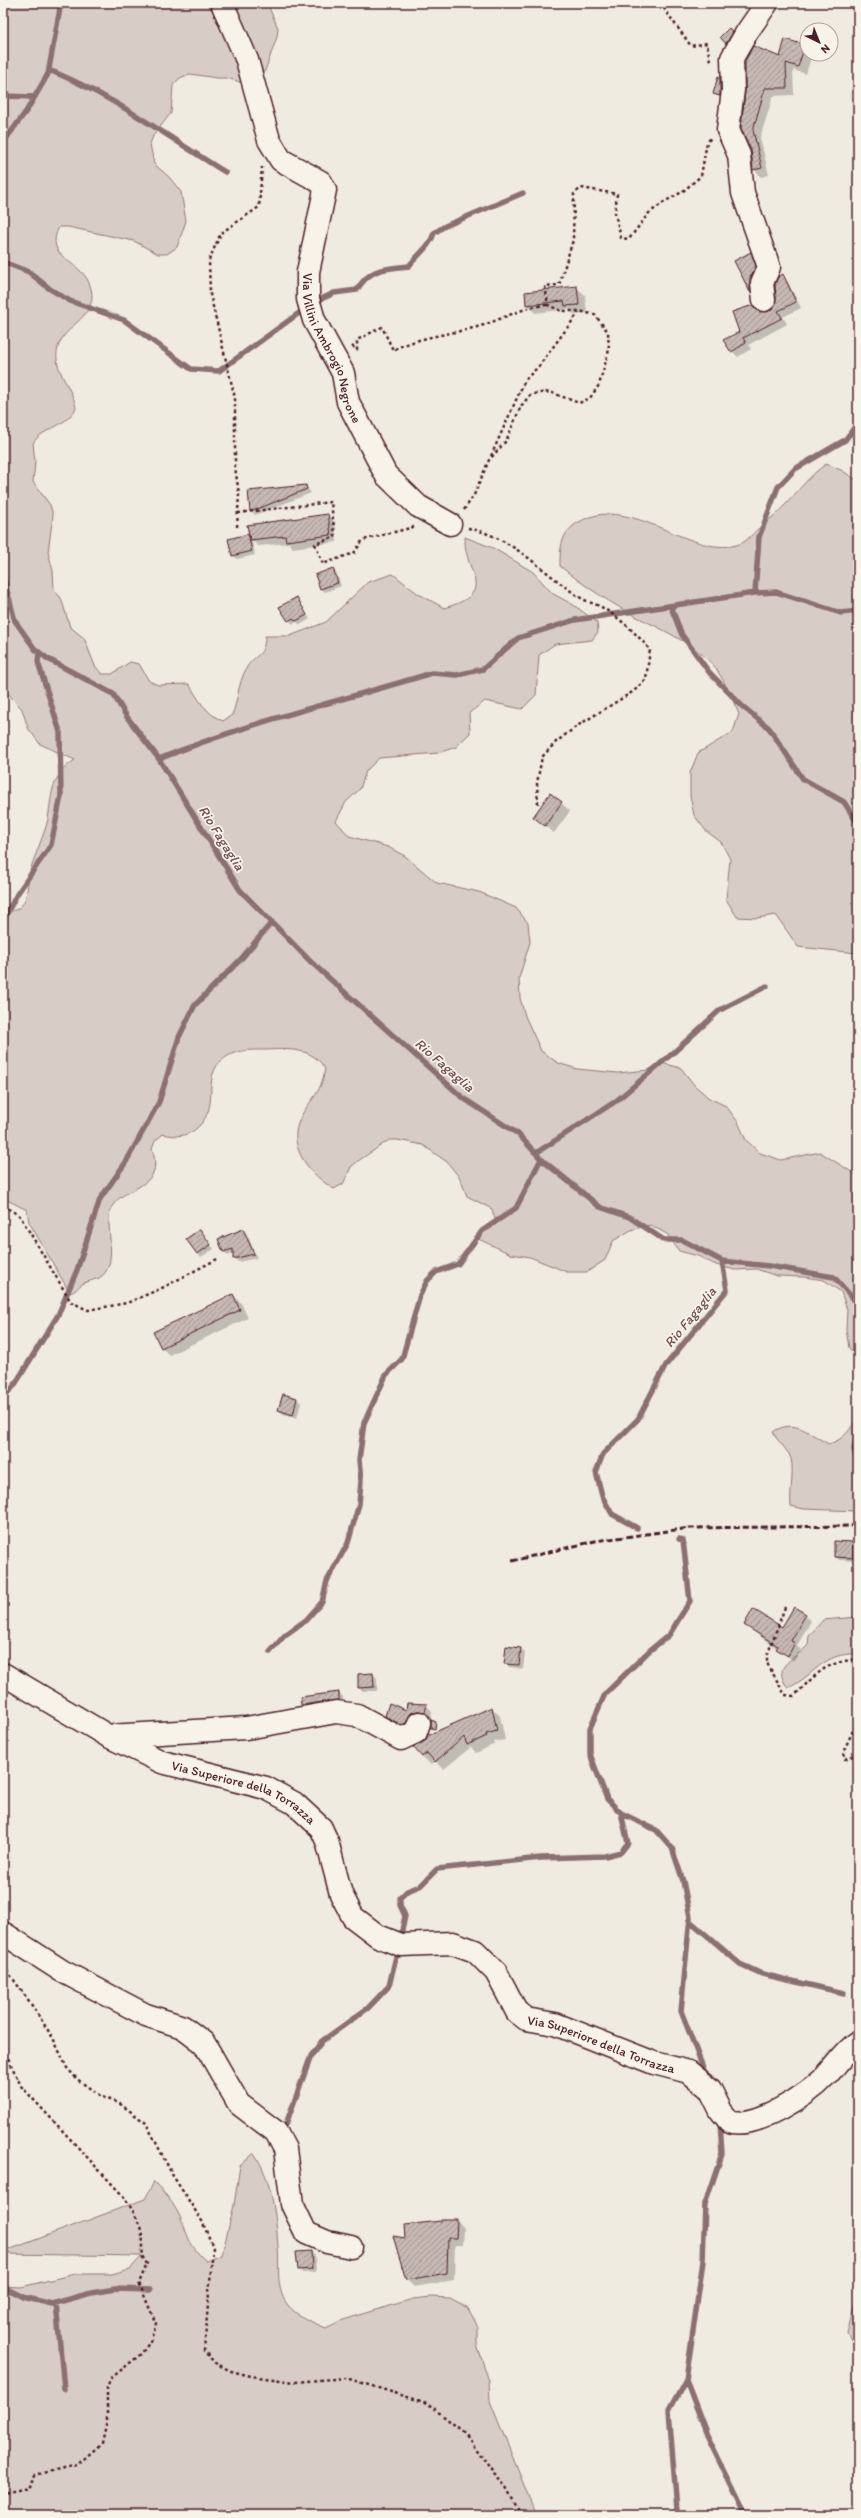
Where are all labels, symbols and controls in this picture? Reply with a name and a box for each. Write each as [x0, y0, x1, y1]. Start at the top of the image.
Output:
north arrow [799, 22, 839, 62]
text: N [818, 42, 833, 56]
street label: Via Villini Ambrogio Negrone [300, 273, 365, 426]
water label: Rio Fagaglia [195, 803, 249, 874]
water label: Rio Fagaglia [411, 1035, 478, 1096]
water label: Rio Fagaglia [661, 1283, 720, 1351]
street label: Via Superiore della Torrazza [170, 1758, 319, 1827]
street label: Via Superiore della Torrazza [526, 2012, 677, 2076]

